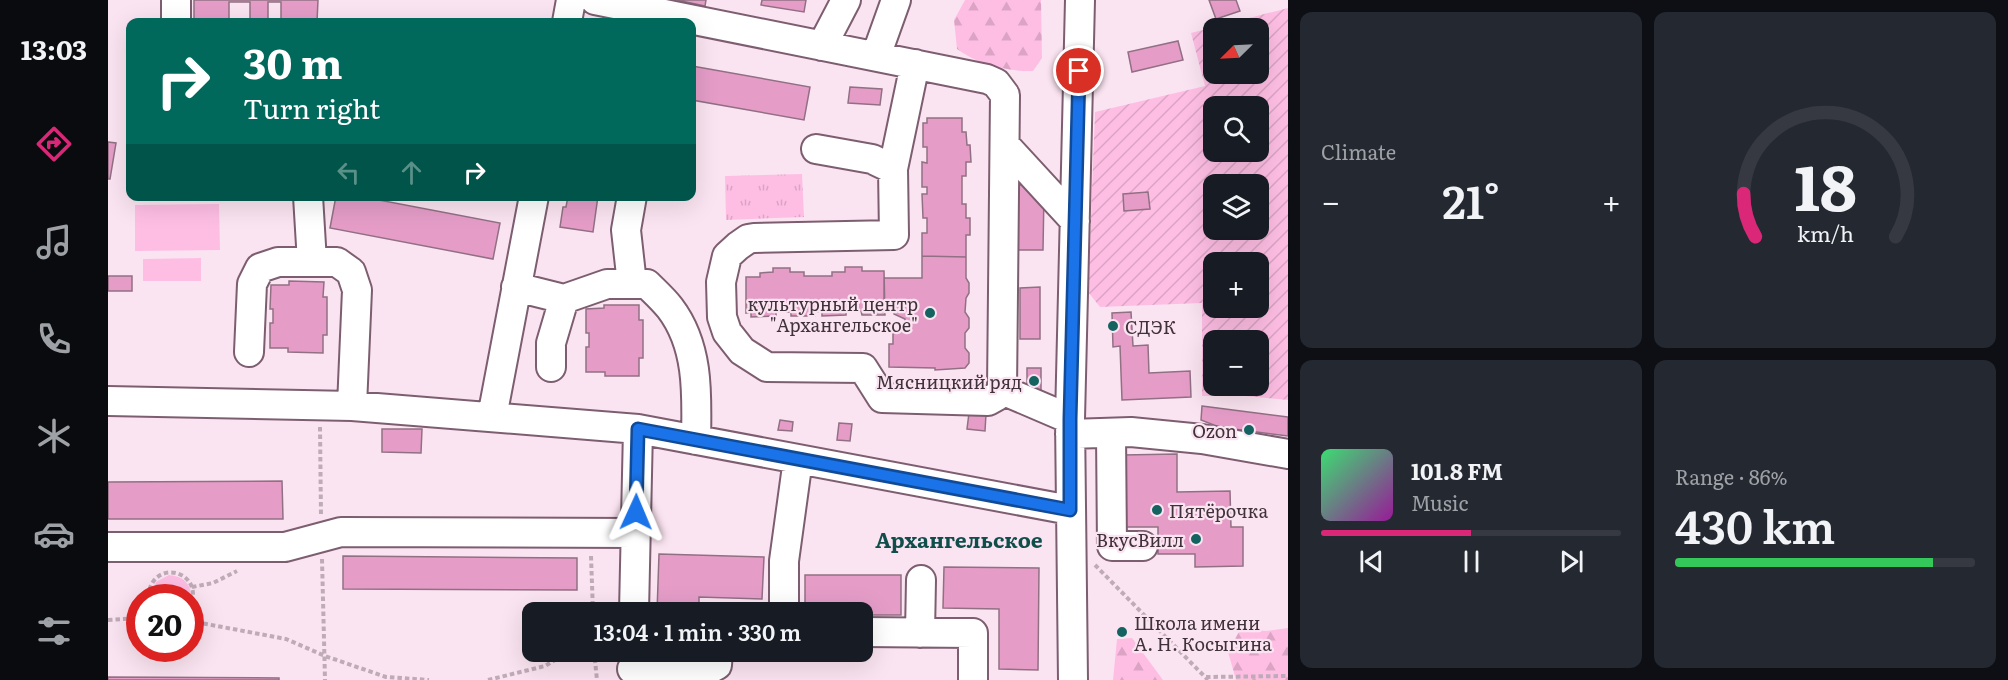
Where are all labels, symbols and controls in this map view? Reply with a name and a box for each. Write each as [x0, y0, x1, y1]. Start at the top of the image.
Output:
north arrow [1203, 18, 1269, 84]
map controls [1203, 18, 1269, 396]
text: 13:03 [21, 28, 87, 68]
text: 30 m [243, 30, 343, 92]
icon: right [144, 42, 222, 120]
pin [1053, 45, 1104, 96]
icon: arrive [1062, 54, 1095, 87]
text: Turn right [243, 87, 380, 127]
button: search [1203, 96, 1269, 162]
icon: directions [33, 123, 75, 165]
text: Climate [1321, 136, 1396, 166]
text: 18 [1794, 138, 1856, 230]
icon: left [332, 156, 365, 189]
icon: ahead [395, 156, 428, 189]
icon: right [458, 156, 491, 189]
text: 21° [1442, 166, 1500, 233]
button: layers [1203, 174, 1269, 240]
text: − [1321, 175, 1340, 224]
text: + [1602, 175, 1621, 224]
text: km/h [1796, 217, 1854, 249]
icon: music [33, 221, 75, 263]
button: + [1203, 252, 1269, 318]
place label: культурный центр "Архангельское" [748, 290, 918, 338]
marker: культурный центр "Архангельское" [923, 306, 937, 320]
place label: СДЭК [1125, 313, 1176, 340]
icon: phone [33, 318, 75, 360]
marker: СДЭК [1106, 319, 1120, 333]
button: − [1203, 330, 1269, 396]
place label: Мясницкий ряд [876, 368, 1022, 395]
marker: Мясницкий ряд [1027, 374, 1041, 388]
icon: climate [33, 415, 75, 457]
place label: Ozon [1192, 417, 1237, 444]
marker: Ozon [1242, 423, 1256, 437]
text: 101.8 FM [1411, 454, 1503, 487]
text: Range · 86% [1675, 461, 1788, 491]
position arrow [604, 480, 668, 544]
text: Music [1411, 487, 1468, 517]
text: 430 km [1675, 491, 1835, 558]
place label: Пятёрочка [1169, 497, 1268, 524]
marker: Пятёрочка [1150, 503, 1164, 517]
icon: car [33, 513, 75, 555]
district label: Архангельское [875, 523, 1043, 554]
place label: ВкусВилл [1096, 526, 1184, 553]
marker: ВкусВилл [1189, 532, 1203, 546]
icon: previous [1355, 545, 1388, 578]
icon: pause [1455, 545, 1488, 578]
icon: next [1555, 545, 1588, 578]
speed limit sign: 20 [126, 584, 204, 662]
place label: Школа имени А. Н. Косыгина [1134, 609, 1272, 657]
icon: filters [33, 610, 75, 652]
text: 13:04 · 1 min · 330 m [594, 615, 801, 648]
marker: Школа имени А. Н. Косыгина [1115, 625, 1129, 639]

